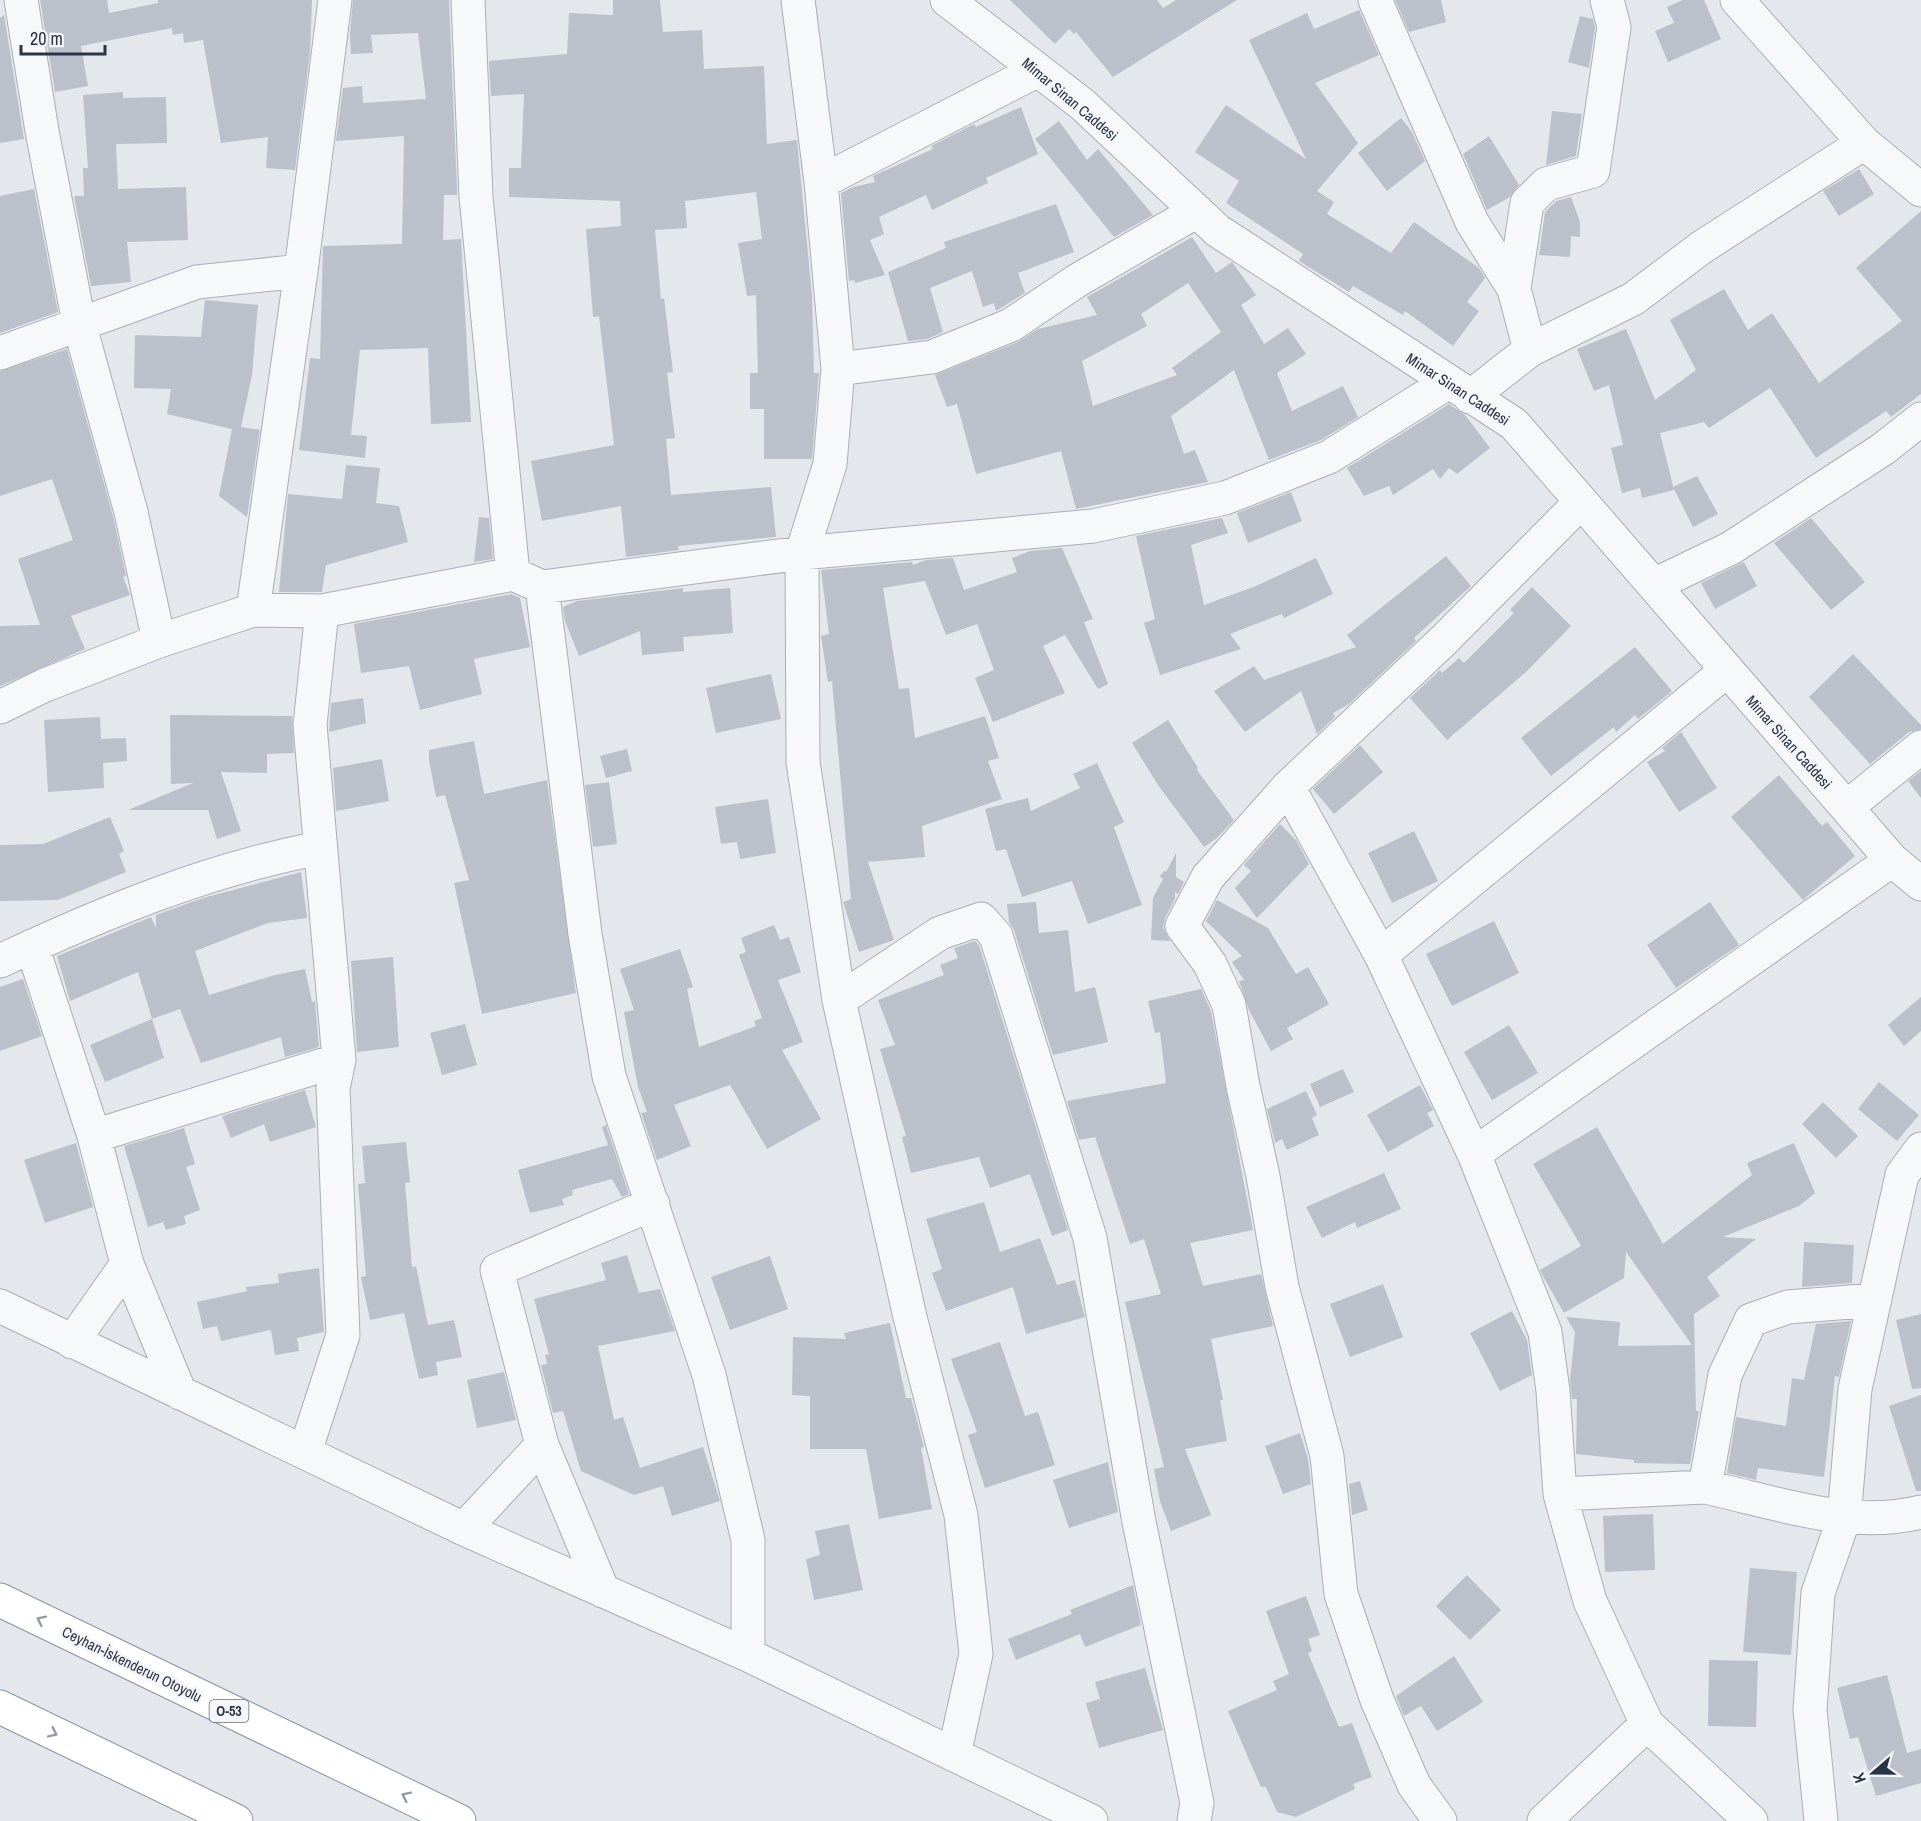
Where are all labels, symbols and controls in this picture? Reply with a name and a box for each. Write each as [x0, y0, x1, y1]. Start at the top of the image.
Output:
scale bar [21, 18, 105, 56]
text: 20 m [30, 26, 63, 51]
street label: Mimar Sinan Caddesi [1017, 52, 1123, 146]
street label: Mimar Sinan Caddesi [1402, 348, 1514, 430]
street label: Mimar Sinan Caddesi [1741, 691, 1837, 793]
one-way arrow [37, 1616, 48, 1628]
street label: Ceyhan-İskenderun Otoyolu [59, 1621, 205, 1707]
road number: O-53 [210, 1700, 248, 1722]
one-way arrow [46, 1725, 57, 1737]
north arrow [1843, 1743, 1903, 1803]
text: K [1847, 1769, 1871, 1786]
one-way arrow [402, 1791, 413, 1803]

